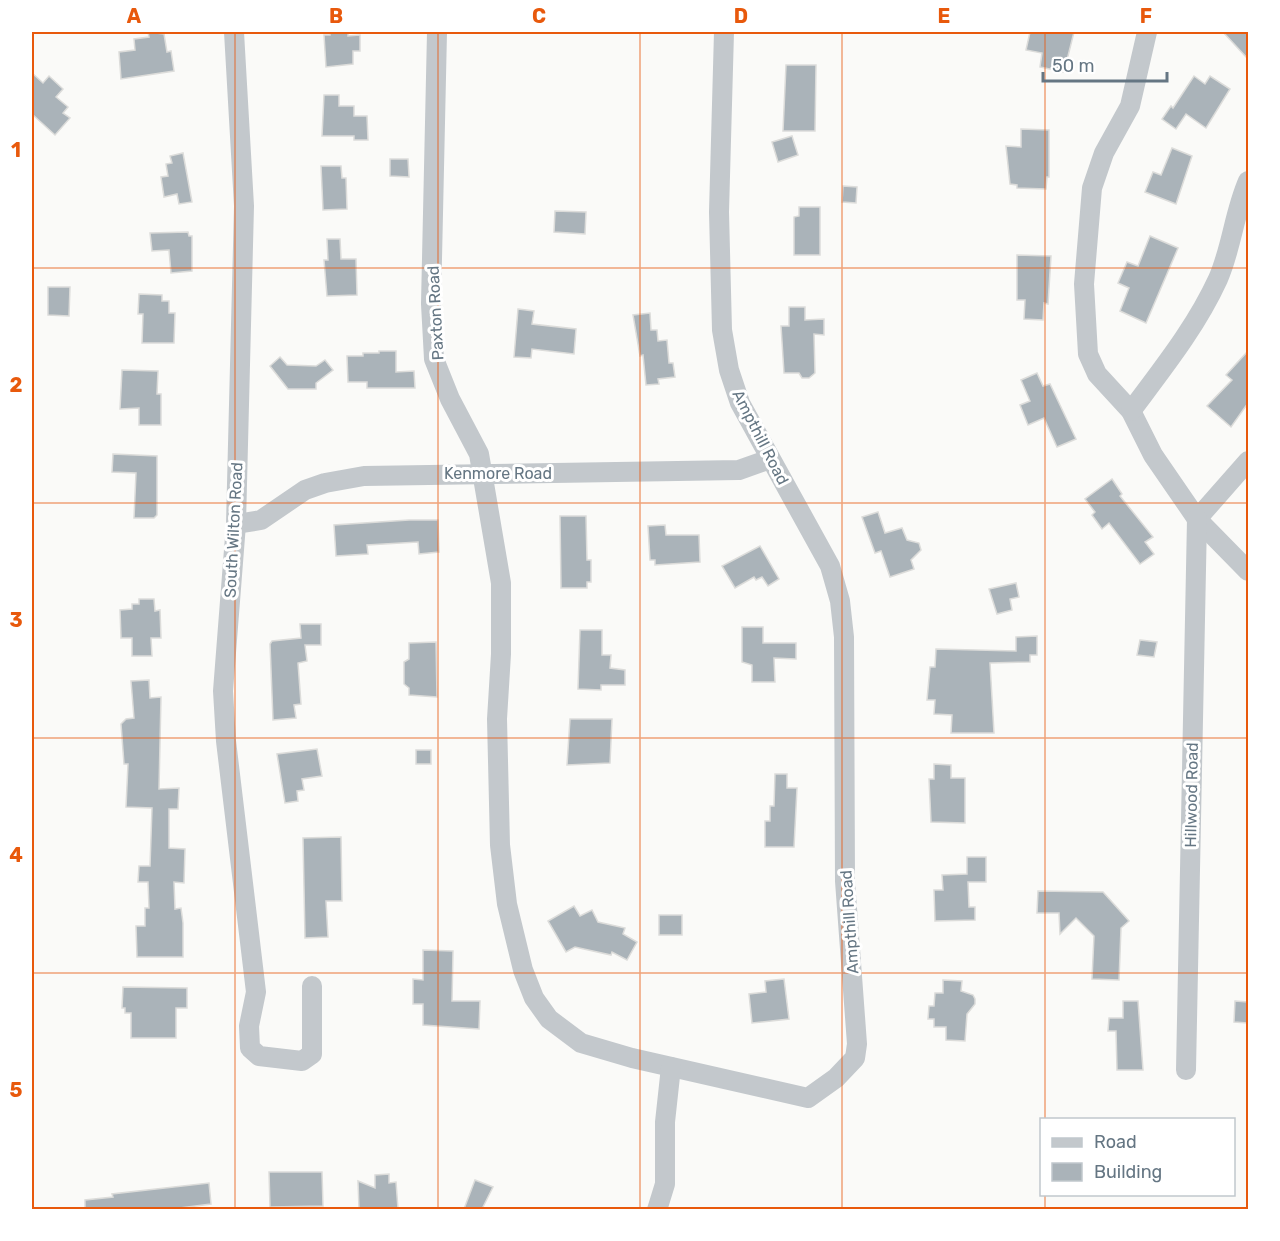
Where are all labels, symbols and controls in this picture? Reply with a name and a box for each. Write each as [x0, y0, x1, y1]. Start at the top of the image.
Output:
text: A [127, 4, 142, 28]
text: B [329, 4, 343, 28]
text: C [532, 4, 546, 28]
text: D [734, 4, 748, 28]
text: E [938, 4, 950, 28]
text: F [1140, 4, 1152, 28]
scale bar [1043, 45, 1168, 83]
text: 50 m [1052, 55, 1095, 77]
text: 1 [11, 138, 21, 162]
street label: Paxton Road [424, 265, 447, 361]
text: 2 [10, 373, 23, 397]
street label: Ampthill Road [729, 387, 793, 488]
street label: South Wilton Road [220, 462, 247, 598]
street label: Kenmore Road [444, 464, 552, 483]
text: 3 [9, 608, 23, 632]
street label: Hillwood Road [1181, 742, 1202, 848]
text: 4 [9, 843, 23, 867]
street label: Ampthill Road [836, 869, 863, 974]
text: 5 [10, 1078, 23, 1102]
legend [1040, 1118, 1235, 1196]
text: Road [1094, 1131, 1137, 1153]
text: Building [1094, 1161, 1162, 1183]

